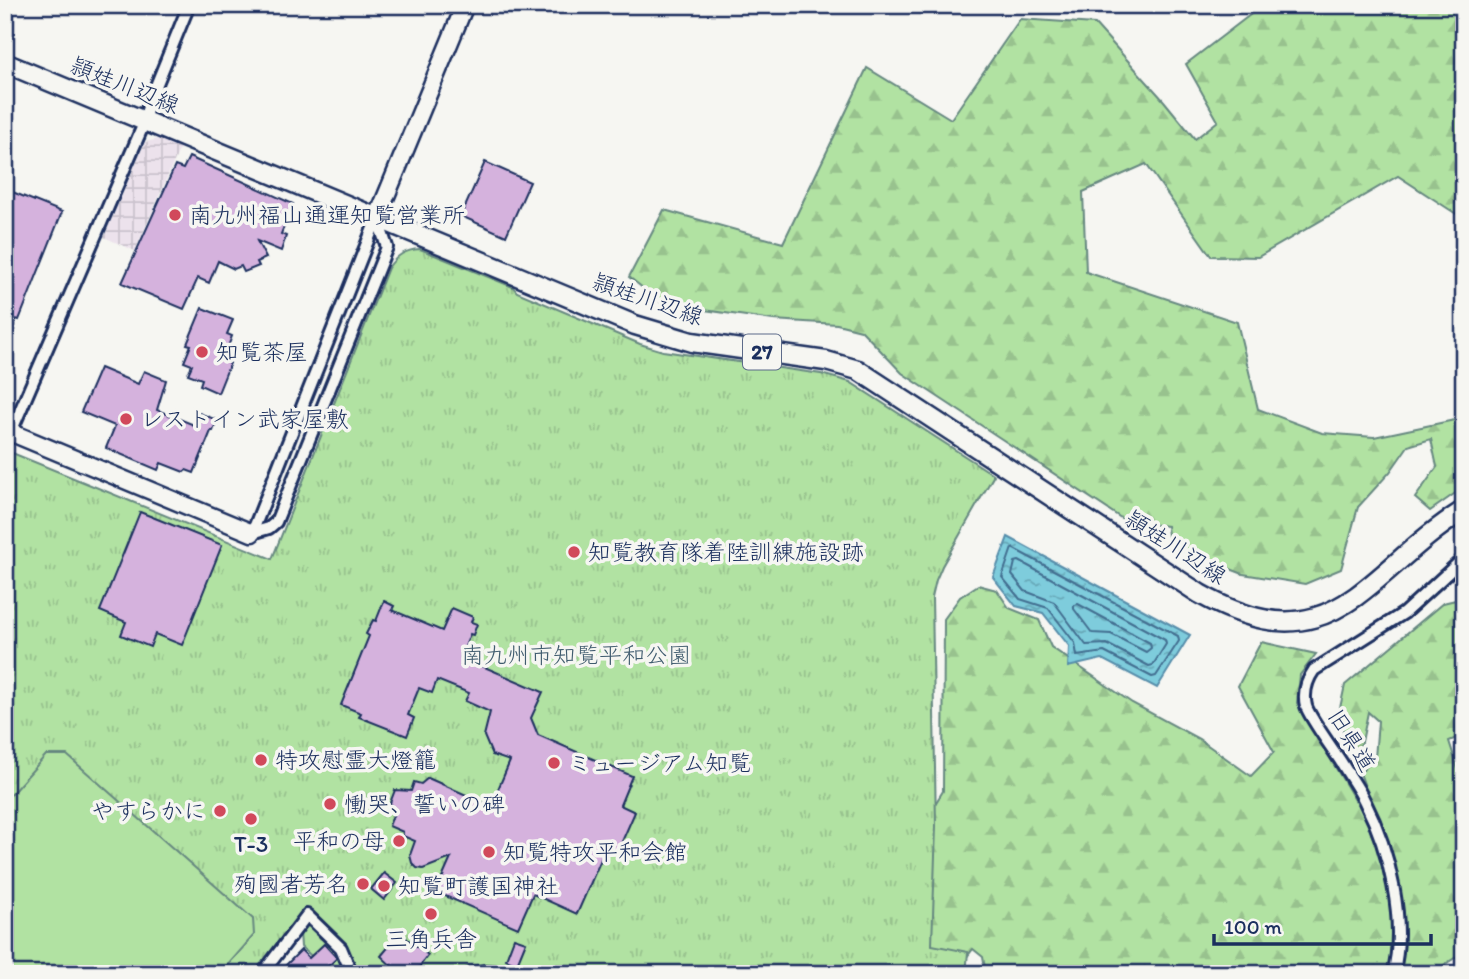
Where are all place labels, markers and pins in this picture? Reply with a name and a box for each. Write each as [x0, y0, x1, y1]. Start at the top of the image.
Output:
place label: 南九州福山通運知覧営業所 [189, 201, 465, 229]
marker: 南九州福山通運知覧営業所 [167, 207, 183, 223]
place label: 知覧茶屋 [216, 338, 308, 366]
marker: 知覧茶屋 [194, 344, 210, 360]
place label: レストイン武家屋敷 [140, 405, 349, 433]
marker: レストイン武家屋敷 [118, 411, 134, 427]
place label: 知覧教育隊着陸訓練施設跡 [588, 538, 864, 566]
marker: 知覧教育隊着陸訓練施設跡 [566, 544, 582, 560]
place label: 特攻慰霊大燈籠 [275, 746, 436, 774]
place label: ミュージアム知覧 [568, 749, 752, 777]
marker: 特攻慰霊大燈籠 [253, 752, 269, 768]
marker: ミュージアム知覧 [546, 755, 562, 771]
place label: 慟哭、誓いの碑 [344, 790, 505, 818]
marker: 慟哭、誓いの碑 [322, 796, 338, 812]
place label: やすらかに [91, 797, 206, 825]
marker: やすらかに [212, 803, 228, 819]
marker: T-3 [243, 811, 259, 827]
place label: 平和の母 [293, 827, 385, 855]
place label: T-3 [234, 830, 268, 858]
marker: 平和の母 [391, 833, 407, 849]
place label: 知覧特攻平和会館 [503, 838, 687, 866]
marker: 知覧特攻平和会館 [481, 844, 497, 860]
place label: 殉國者芳名 [234, 870, 349, 898]
place label: 知覧町護国神社 [398, 872, 559, 900]
marker: 殉國者芳名 [355, 876, 371, 892]
marker: 知覧町護国神社 [376, 878, 392, 894]
marker: 三角兵舎 [423, 906, 439, 922]
place label: 三角兵舎 [385, 925, 477, 953]

